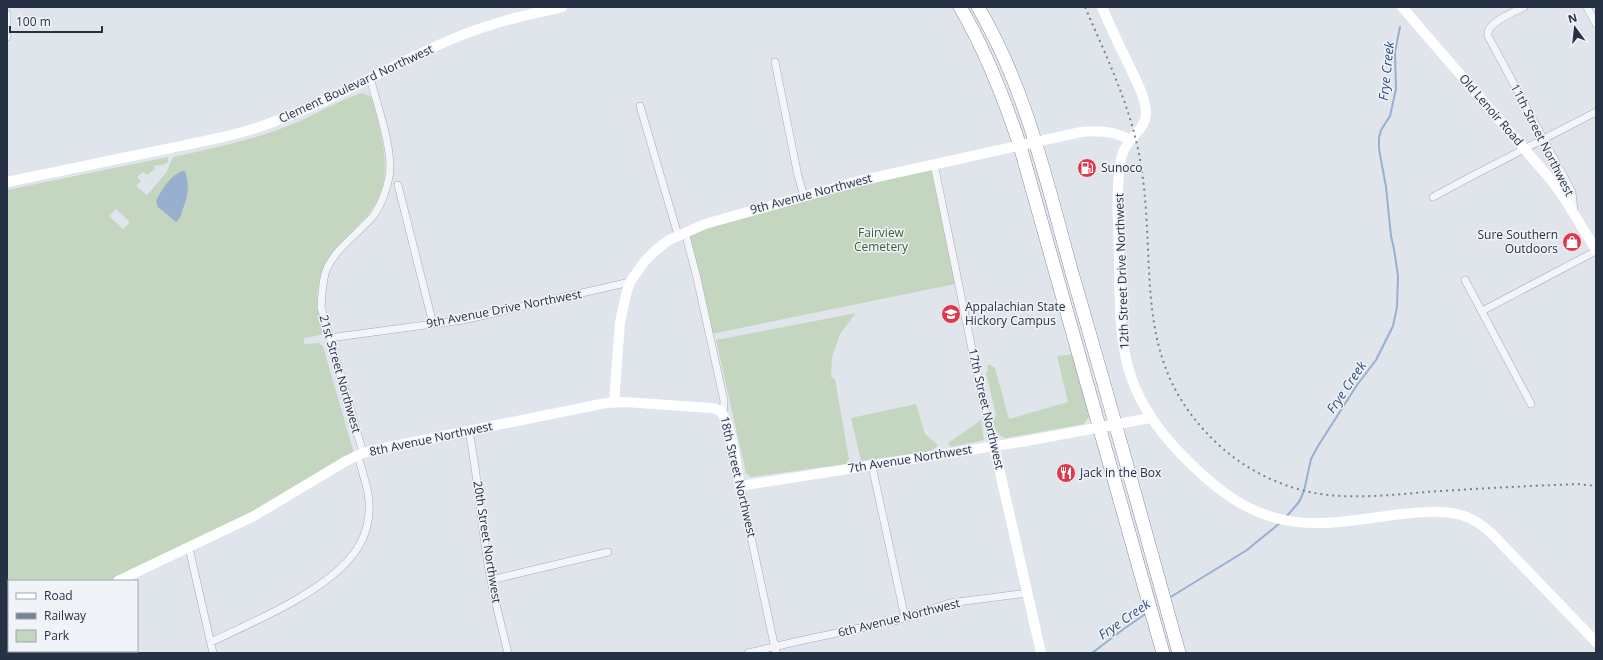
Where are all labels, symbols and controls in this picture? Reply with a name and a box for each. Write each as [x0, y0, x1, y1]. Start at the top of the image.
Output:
scale bar [10, 8, 102, 34]
north arrow [1555, 8, 1595, 48]
text: N [1566, 9, 1579, 26]
text: 100 m [16, 13, 51, 30]
street label: Clement Boulevard Northwest [276, 40, 436, 127]
water label: Frye Creek [1374, 40, 1398, 101]
street label: Old Lenoir Road [1455, 70, 1527, 149]
street label: 11th Street Northwest [1507, 81, 1578, 199]
fuel station icon: Sunoco [1076, 157, 1098, 179]
place label: Sunoco [1101, 159, 1142, 176]
street label: 9th Avenue Northwest [748, 169, 874, 218]
street label: 12th Street Drive Northwest [1110, 193, 1133, 349]
park label: Fairview Cemetery [854, 224, 909, 255]
place label: Sure Southern Outdoors [1478, 226, 1558, 257]
shop icon: Sure Southern Outdoors [1561, 231, 1583, 253]
street label: 9th Avenue Drive Northwest [425, 285, 583, 332]
place label: Appalachian State Hickory Campus [965, 298, 1066, 329]
school or university icon: Appalachian State Hickory Campus [940, 303, 962, 325]
street label: 21st Street Northwest [315, 313, 366, 435]
street label: 17th Street Northwest [964, 347, 1009, 471]
water label: Frye Creek [1322, 357, 1370, 417]
street label: 18th Street Northwest [716, 415, 761, 539]
street label: 8th Avenue Northwest [368, 417, 494, 460]
street label: 7th Avenue Northwest [847, 440, 973, 477]
restaurant icon: Jack in the Box [1055, 462, 1077, 484]
place label: Jack in the Box [1079, 464, 1162, 481]
street label: 20th Street Northwest [469, 479, 506, 604]
legend [8, 580, 138, 652]
text: Road [44, 587, 73, 604]
street label: 6th Avenue Northwest [836, 594, 962, 641]
water label: Frye Creek [1095, 594, 1154, 643]
text: Railway [44, 607, 87, 624]
text: Park [44, 627, 70, 644]

